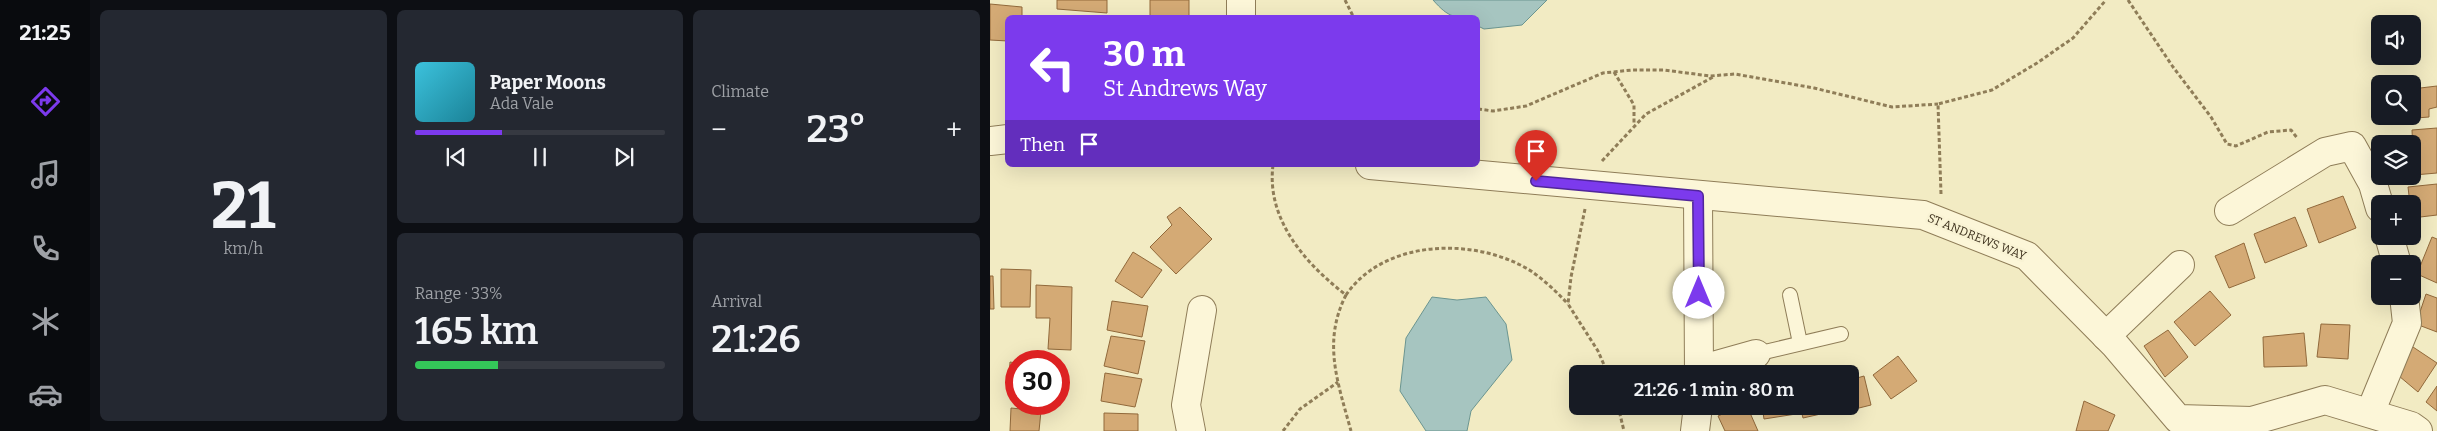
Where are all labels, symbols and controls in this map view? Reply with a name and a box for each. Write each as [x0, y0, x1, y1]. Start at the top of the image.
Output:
map controls [2371, 15, 2421, 305]
button: sound [2371, 15, 2421, 65]
text: 21:25 [19, 19, 71, 46]
text: 30 m [1103, 33, 1185, 75]
icon: left [1020, 35, 1085, 100]
text: Paper Moons [490, 71, 606, 94]
text: St Andrews Way [1103, 75, 1267, 102]
button: search [2371, 75, 2421, 125]
text: Climate [711, 82, 769, 101]
icon: directions [28, 84, 63, 119]
text: Ada Vale [490, 94, 554, 113]
text: 23° [806, 106, 866, 152]
text: − [711, 113, 727, 146]
text: + [946, 113, 962, 146]
icon: arrive [1075, 130, 1103, 158]
pin [1515, 130, 1557, 181]
text: Then [1020, 133, 1065, 156]
button: layers [2371, 135, 2421, 185]
icon: arrive [1522, 137, 1550, 165]
icon: previous [442, 143, 470, 171]
icon: pause [526, 143, 554, 171]
icon: next [610, 143, 638, 171]
icon: music [28, 157, 63, 192]
text: 21 [211, 167, 276, 245]
button: + [2371, 195, 2421, 245]
street label: ST ANDREWS WAY [1926, 211, 2029, 263]
icon: phone [28, 231, 63, 266]
text: km/h [224, 239, 263, 258]
button: − [2371, 255, 2421, 305]
position arrow [1672, 266, 1724, 318]
text: Range · 33% [415, 284, 503, 303]
text: Arrival [711, 292, 762, 311]
icon: climate [28, 304, 63, 339]
text: 165 km [415, 308, 538, 354]
text: 21:26 [711, 316, 801, 362]
speed limit sign: 30 [1005, 350, 1070, 415]
icon: car [28, 377, 63, 412]
text: 21:26 · 1 min · 80 m [1634, 378, 1794, 401]

